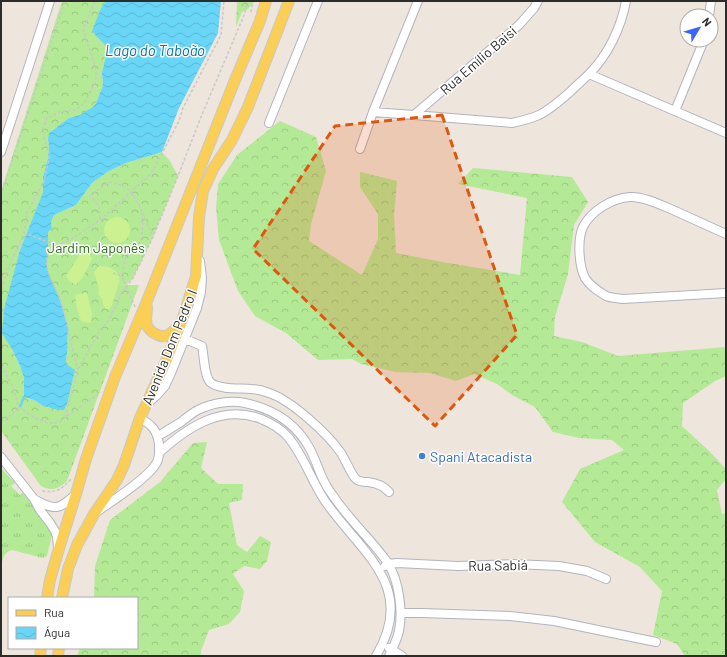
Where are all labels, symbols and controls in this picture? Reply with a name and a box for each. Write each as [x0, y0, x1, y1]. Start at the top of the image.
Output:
north arrow [679, 8, 719, 48]
text: N [700, 15, 715, 28]
street label: Rua Emílio Baisi [436, 22, 520, 98]
water label: Lago do Taboão [105, 41, 205, 59]
park label: Jardim Japonês [47, 239, 145, 256]
street label: Avenida Dom Pedro I [138, 287, 200, 407]
place label: Spani Atacadista [430, 448, 532, 465]
marker: Spani Atacadista [417, 451, 427, 461]
street label: Rua Sabiá [468, 556, 528, 574]
legend [8, 597, 138, 649]
text: Rua [44, 605, 64, 619]
text: Água [44, 625, 70, 639]

